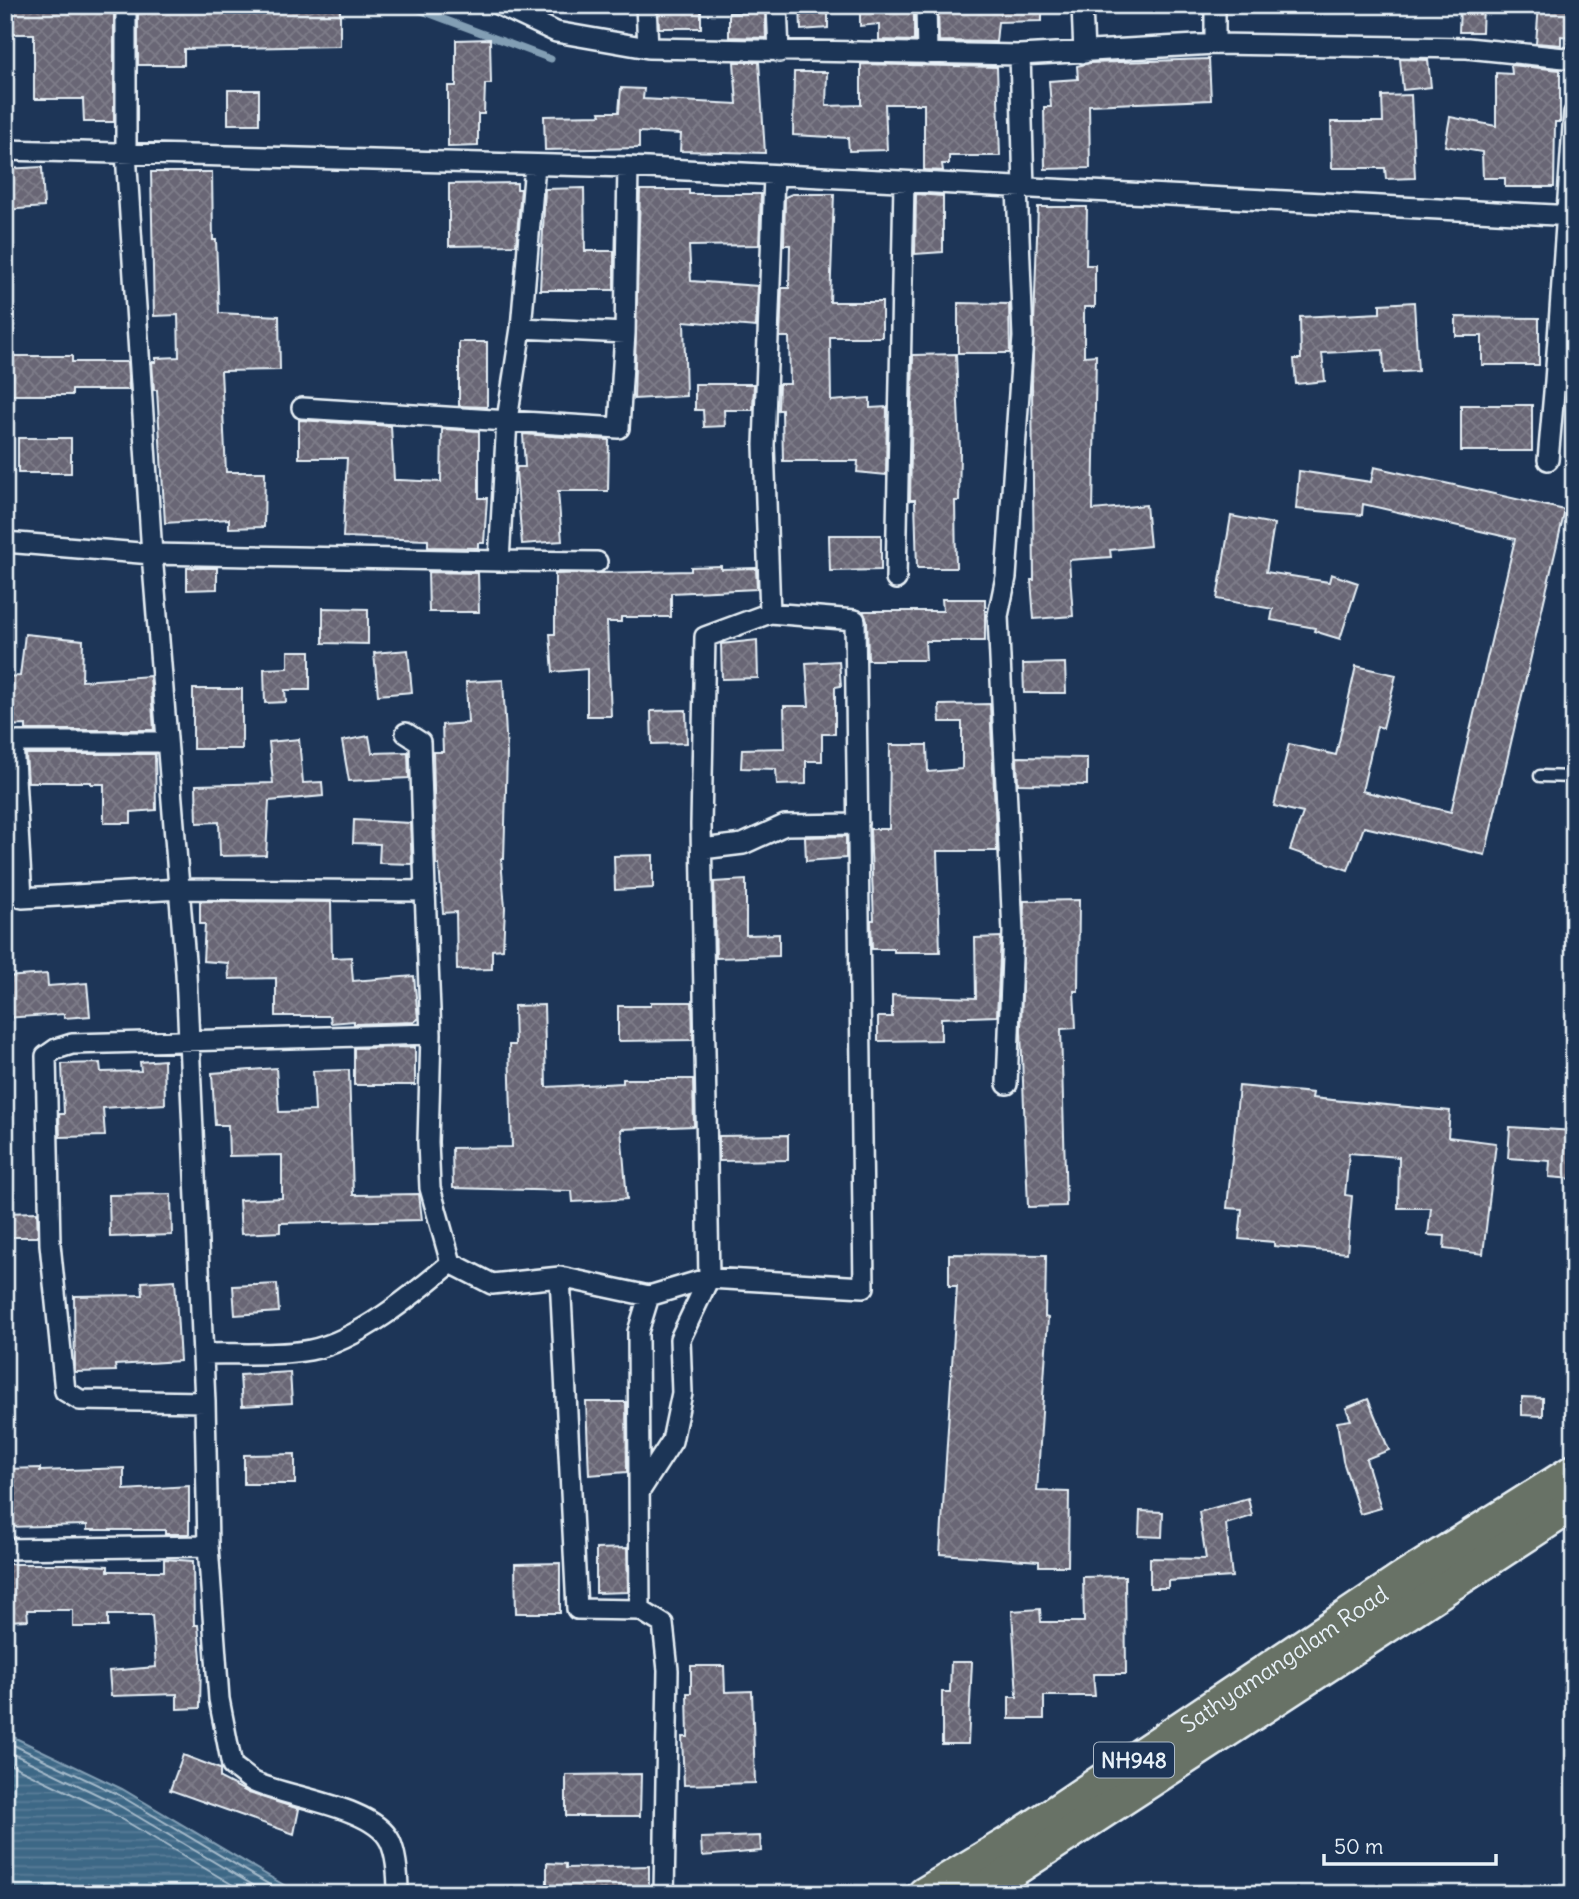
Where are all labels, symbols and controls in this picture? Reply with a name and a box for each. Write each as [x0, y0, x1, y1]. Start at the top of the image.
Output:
street label: Sathyamangalam Road [1175, 1579, 1393, 1739]
road number: NH948 [1094, 1742, 1174, 1778]
scale bar [1324, 1822, 1495, 1866]
text: 50 m [1334, 1833, 1383, 1860]

